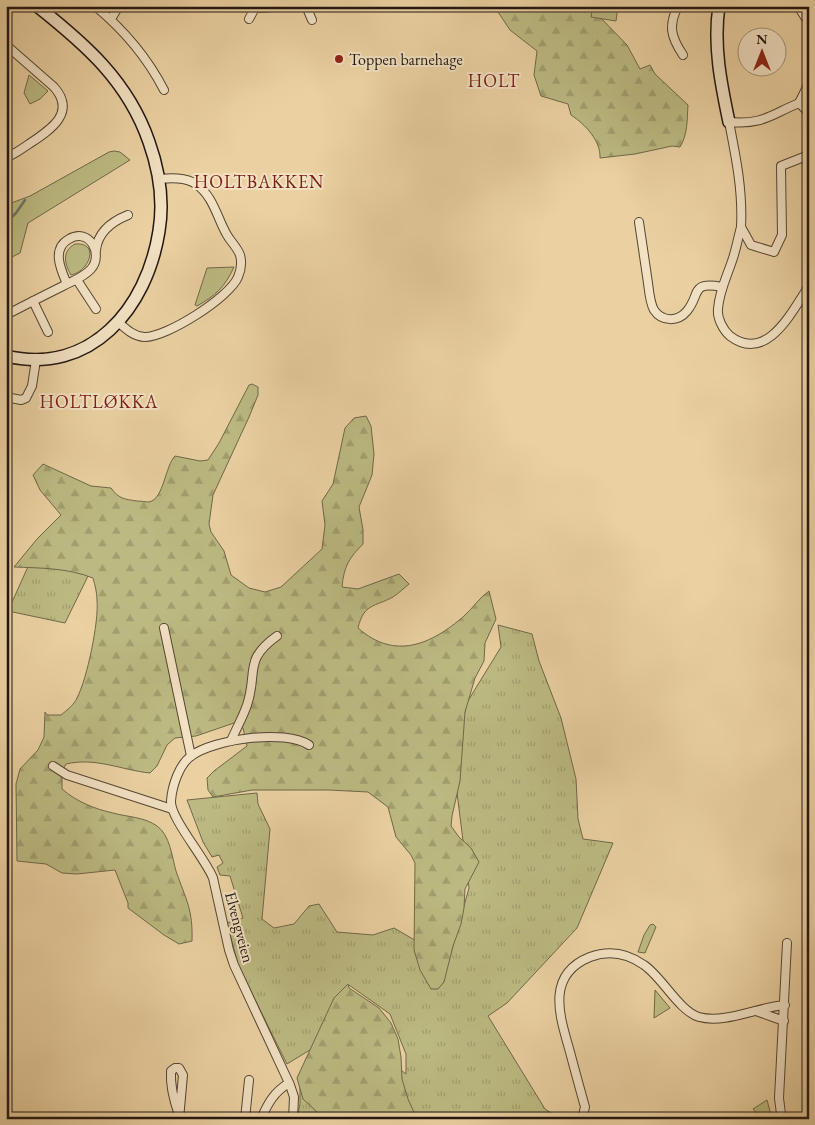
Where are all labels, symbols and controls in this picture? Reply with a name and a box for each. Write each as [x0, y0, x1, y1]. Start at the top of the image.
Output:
north arrow [738, 28, 788, 78]
text: N [756, 30, 768, 48]
place label: Toppen barnehage [349, 49, 463, 70]
marker: Toppen barnehage [333, 53, 345, 65]
district label: HOLT [468, 69, 520, 92]
district label: HOLTBAKKEN [194, 170, 324, 193]
district label: HOLTLØKKA [39, 390, 159, 413]
street label: Elvengveien [220, 889, 259, 965]

